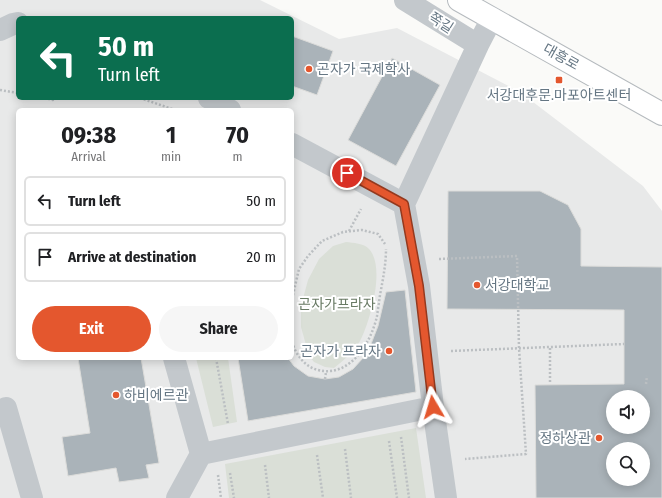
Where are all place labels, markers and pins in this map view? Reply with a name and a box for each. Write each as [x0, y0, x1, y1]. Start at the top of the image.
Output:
place label: 곤자가 국제학사 [317, 61, 411, 78]
marker: 곤자가 국제학사 [304, 64, 314, 74]
marker: 서강대후문.마포아트센터 [554, 75, 564, 85]
place label: 서강대후문.마포아트센터 [487, 87, 631, 104]
pin [330, 156, 364, 190]
place label: 서강대학교 [485, 277, 550, 294]
marker: 서강대학교 [472, 280, 482, 290]
place label: 곤자가 프라자 [300, 343, 381, 360]
marker: 곤자가 프라자 [384, 346, 394, 356]
place label: 하비에르관 [124, 387, 189, 404]
marker: 하비에르관 [111, 390, 121, 400]
place label: 정하상관 [539, 430, 591, 447]
marker: 정하상관 [594, 433, 604, 443]

